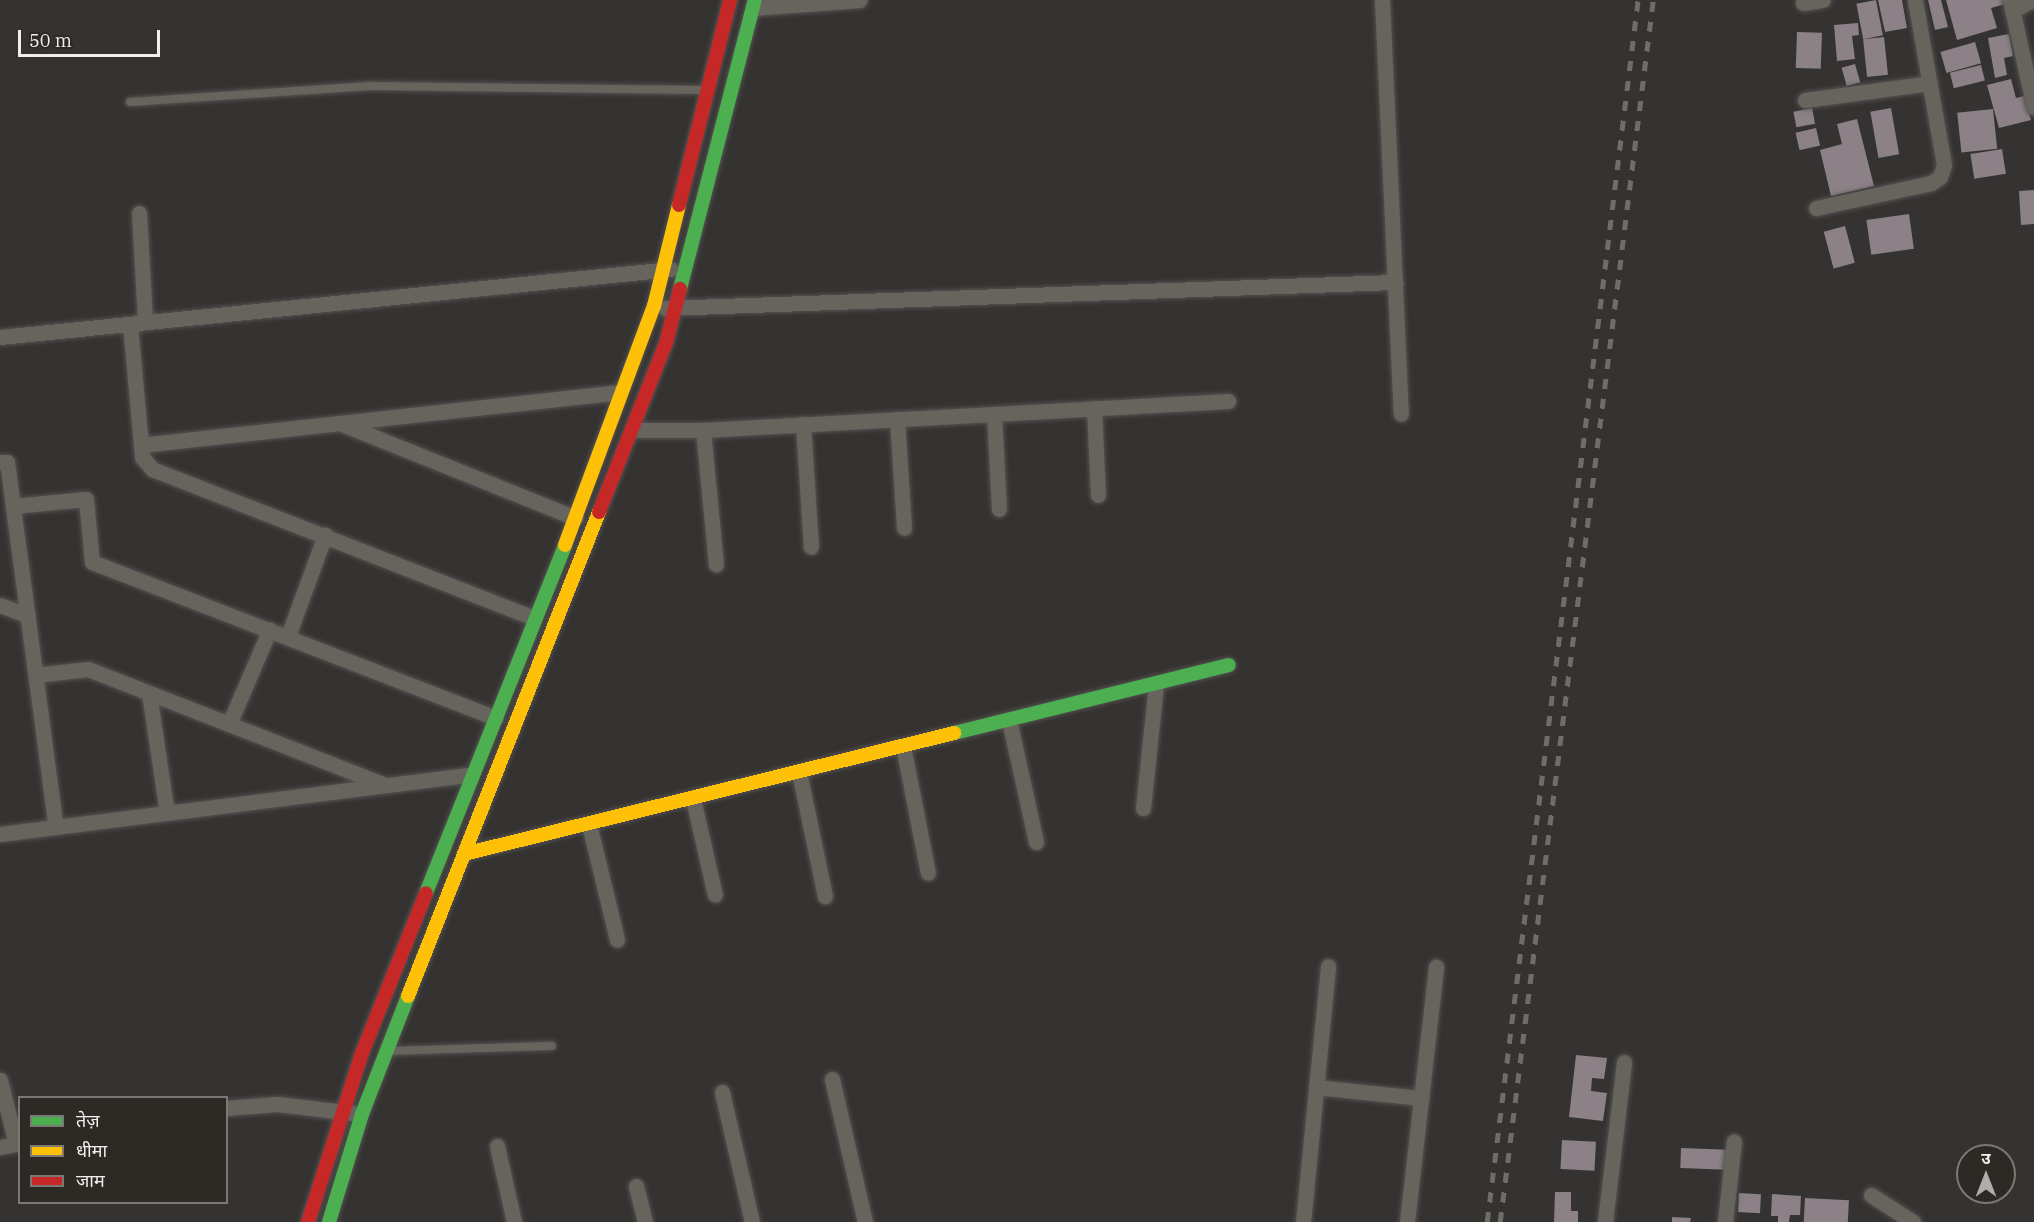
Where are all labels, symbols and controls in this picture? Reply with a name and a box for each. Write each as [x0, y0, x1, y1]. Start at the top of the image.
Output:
scale bar [21, 18, 164, 56]
text: 50 m [29, 29, 72, 52]
legend [18, 1096, 228, 1204]
text: तेज़ [76, 1109, 100, 1132]
text: धीमा [76, 1139, 107, 1162]
north arrow [1956, 1144, 2016, 1204]
text: उ [1981, 1148, 1991, 1168]
text: जाम [76, 1169, 105, 1192]

